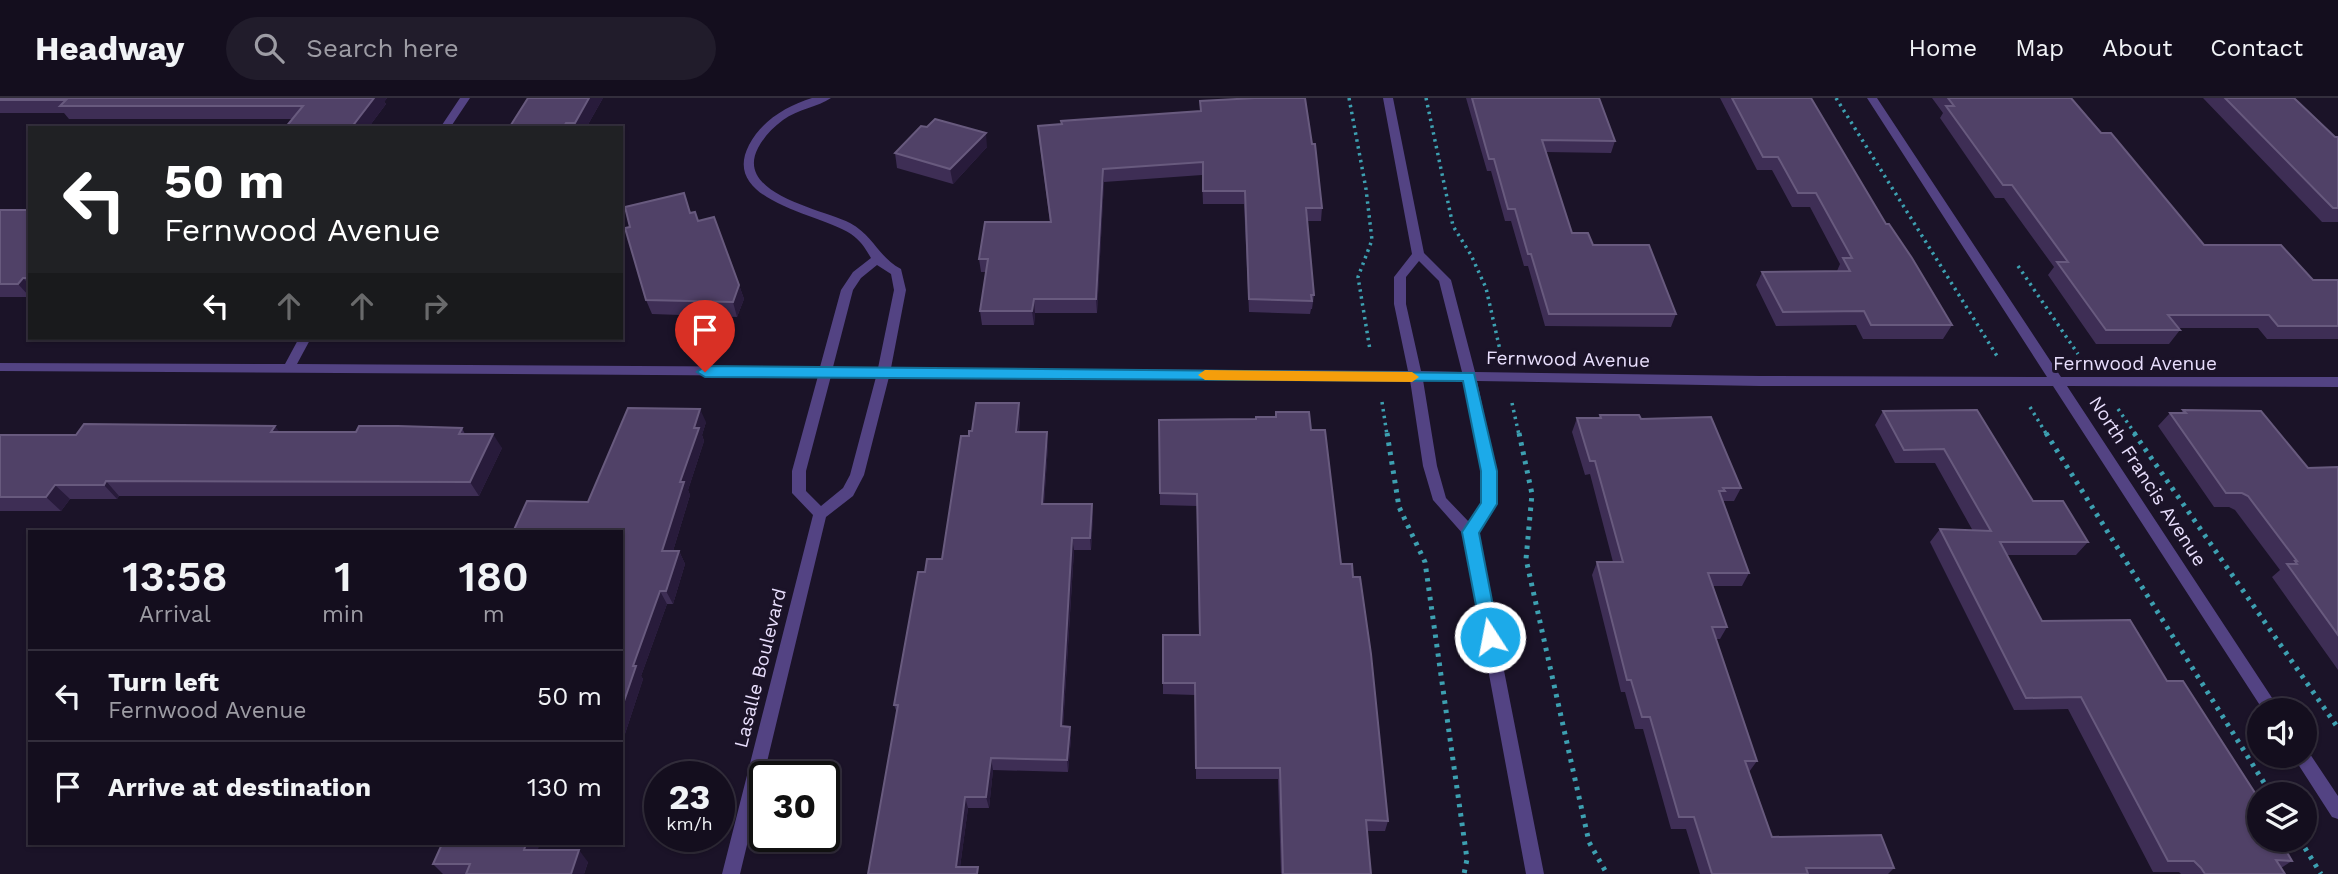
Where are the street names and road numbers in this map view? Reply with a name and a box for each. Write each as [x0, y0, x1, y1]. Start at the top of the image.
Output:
street label: Fernwood Avenue [1486, 346, 1650, 372]
street label: Fernwood Avenue [2053, 352, 2217, 375]
street label: North Francis Avenue [2084, 392, 2212, 570]
street label: Lasalle Boulevard [729, 586, 791, 750]

